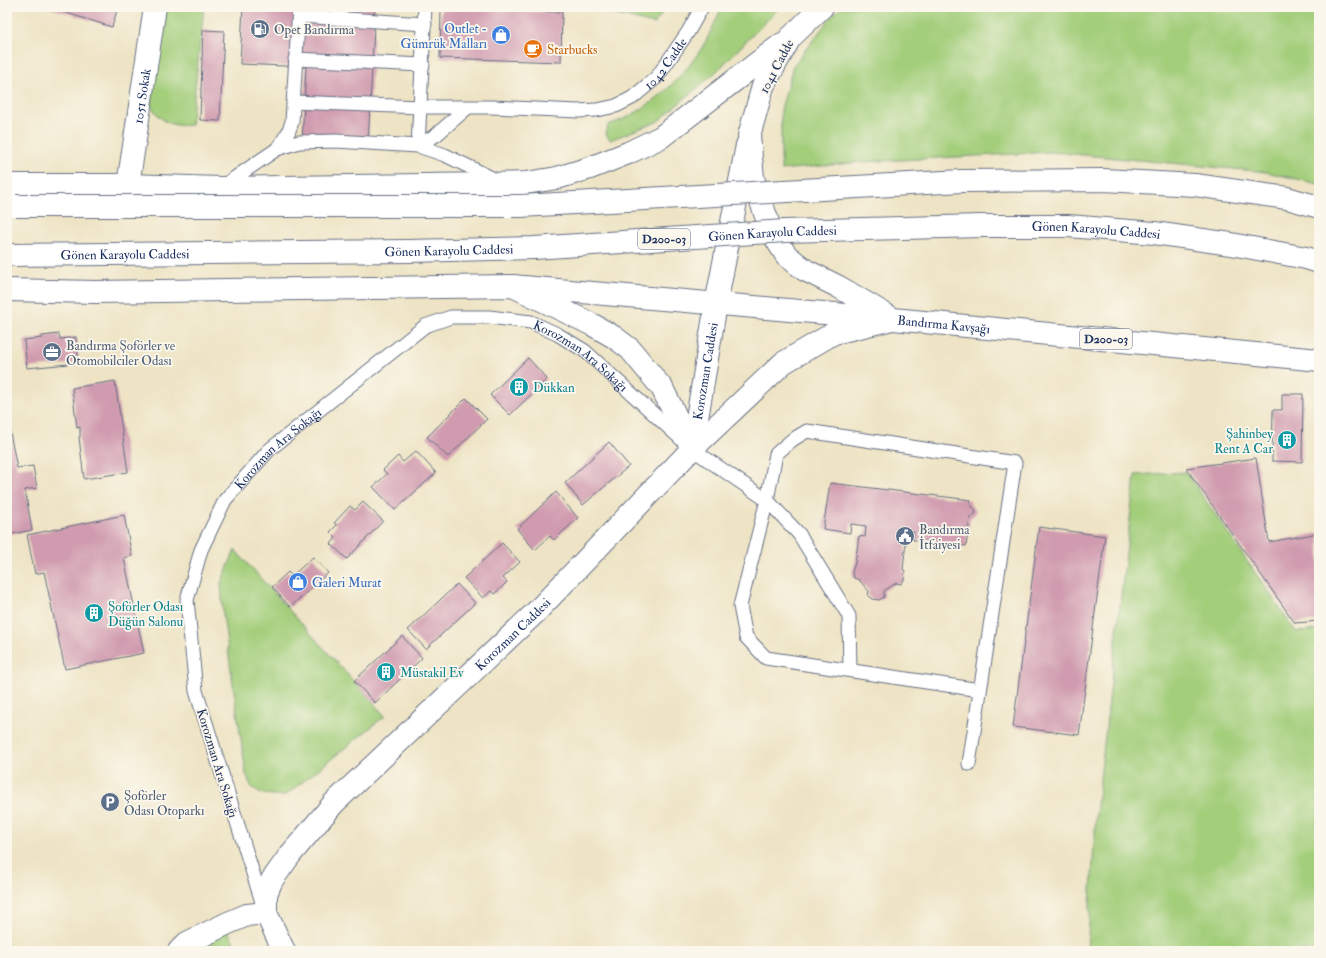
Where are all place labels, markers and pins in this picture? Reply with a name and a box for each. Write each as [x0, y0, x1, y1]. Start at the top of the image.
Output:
fuel station icon: Opet Bandırma [249, 18, 271, 40]
place label: Outlet - Gümrük Malları [401, 21, 488, 52]
place label: Opet Bandırma [274, 22, 355, 39]
shop icon: Outlet - Gümrük Malları [490, 24, 512, 46]
cafe icon: Starbucks [522, 38, 544, 60]
place label: Starbucks [547, 42, 598, 58]
place label: Bandırma Şoförler ve Otomobilciler Odası [66, 338, 176, 369]
office icon: Bandırma Şoförler ve Otomobilciler Odası [41, 341, 63, 363]
building icon: Dükkan [508, 376, 530, 398]
place label: Dükkan [533, 380, 575, 396]
place label: Şahinbey Rent A Car [1214, 426, 1273, 457]
building icon: Şahinbey Rent A Car [1276, 429, 1298, 451]
place label: Bandırma İtfaiyesi [919, 522, 970, 554]
public building icon: Bandırma İtfaiyesi [894, 525, 916, 547]
shop icon: Galeri Murat [287, 571, 309, 593]
place label: Galeri Murat [312, 575, 382, 591]
place label: Şoförler Odası Düğün Salonu [108, 599, 184, 630]
building icon: Şoförler Odası Düğün Salonu [83, 602, 105, 624]
building icon: Müstakil Ev [375, 661, 397, 683]
place label: Müstakil Ev [400, 665, 464, 681]
place label: Şoförler Odası Otoparkı [124, 788, 205, 820]
parking icon: Şoförler Odası Otoparkı [99, 791, 121, 813]

